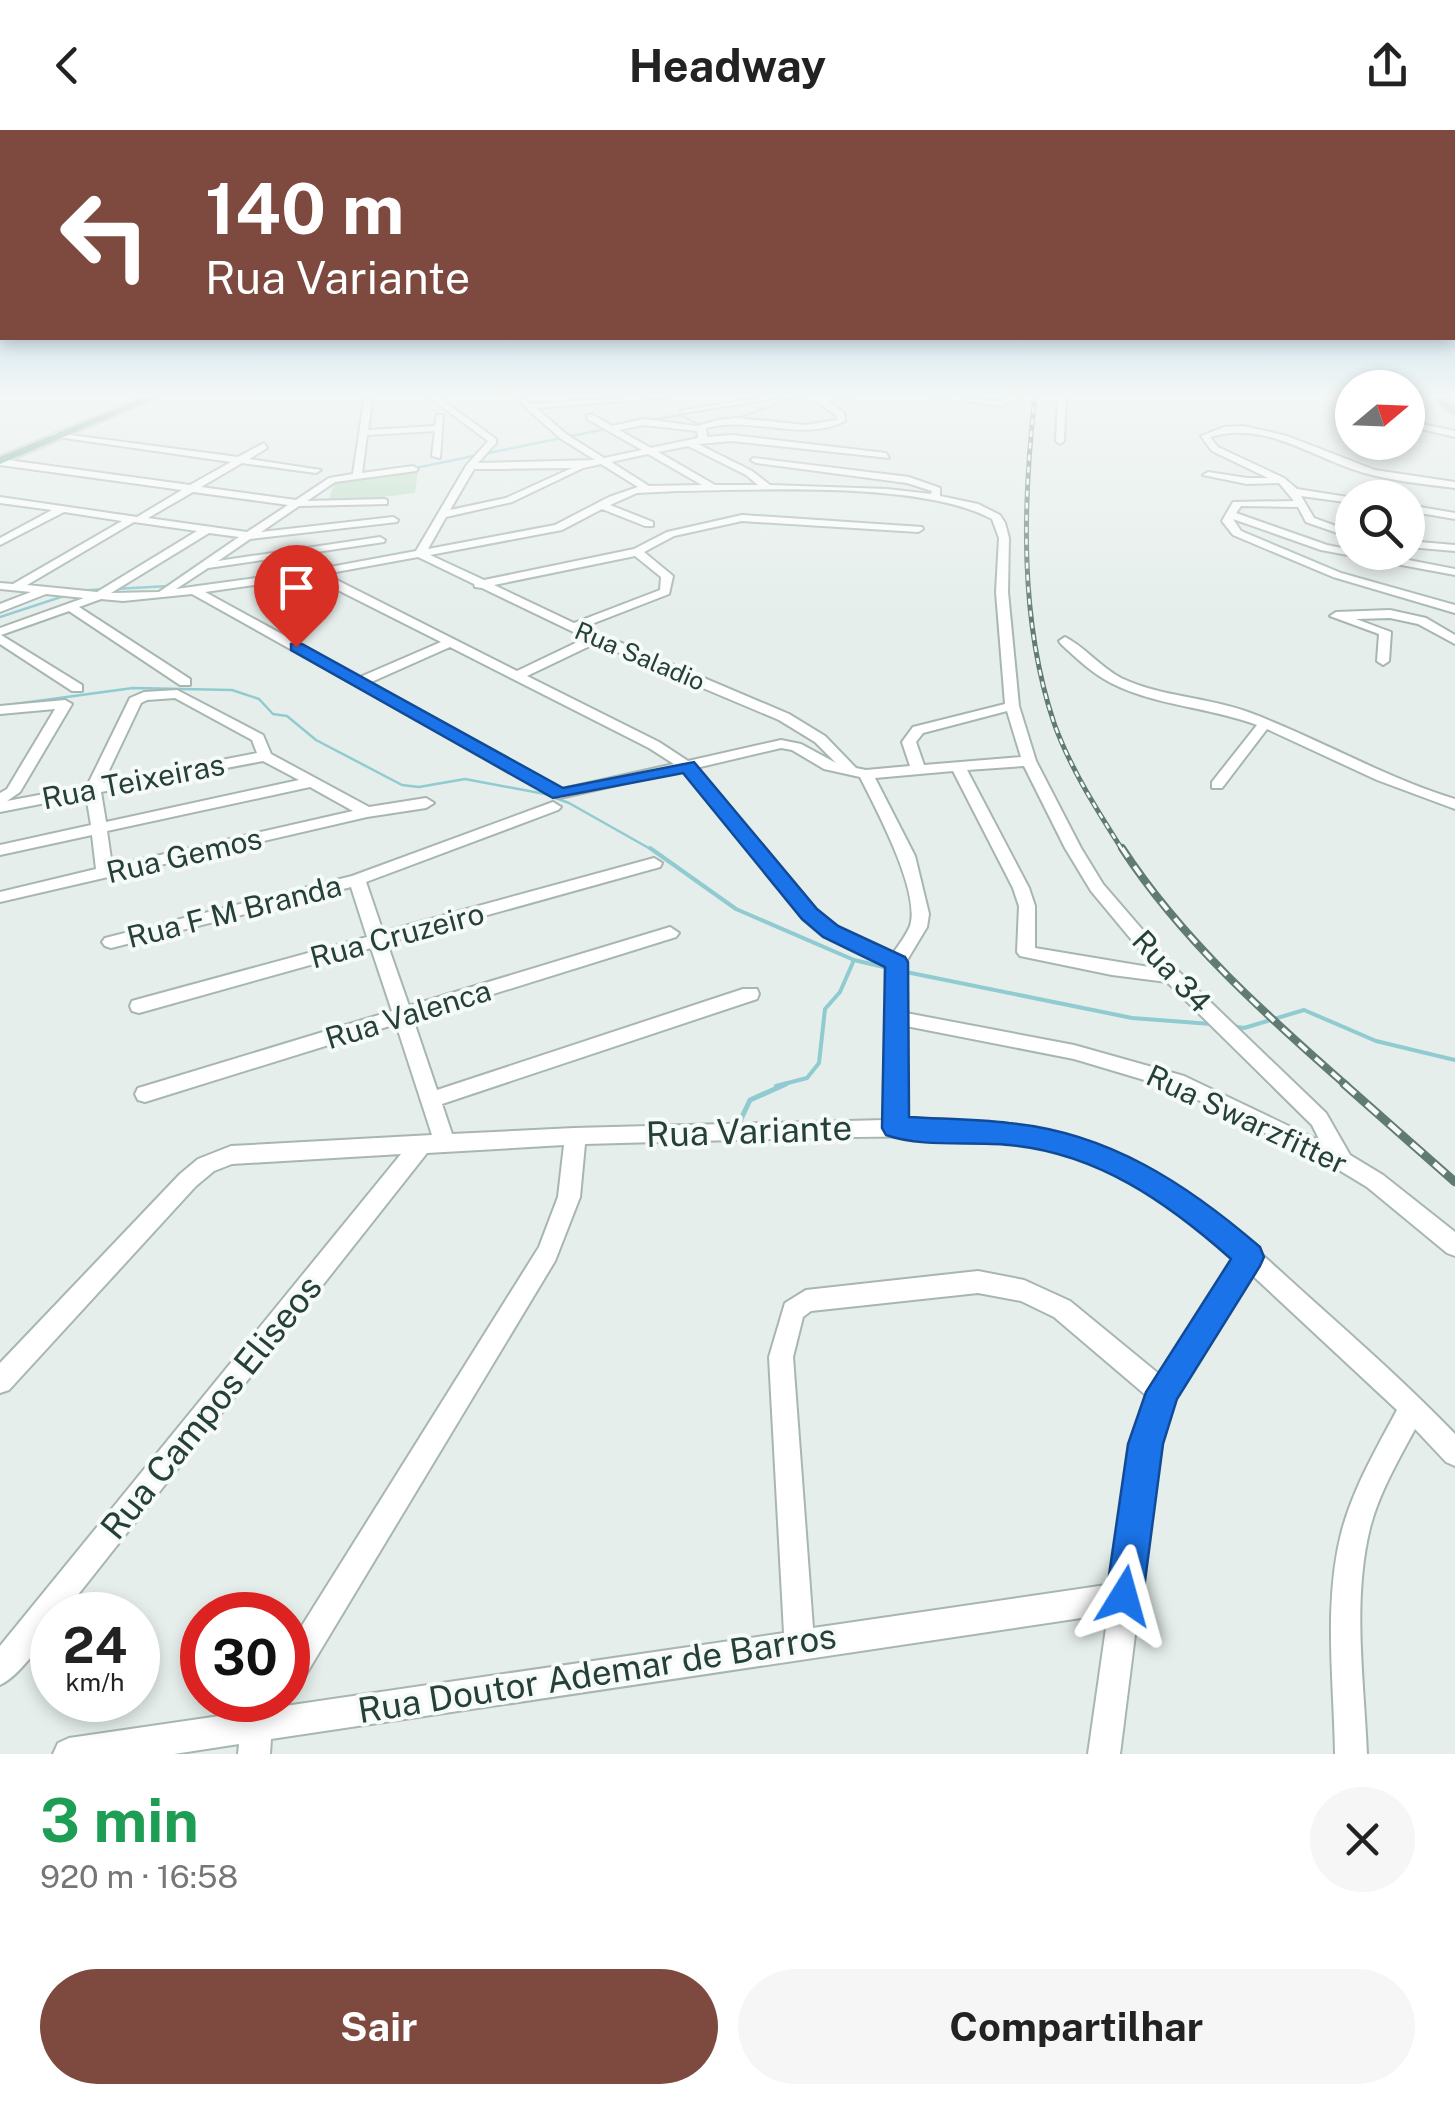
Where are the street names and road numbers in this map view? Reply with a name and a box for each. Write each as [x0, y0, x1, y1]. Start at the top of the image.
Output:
street label: Rua Saladio [570, 615, 710, 697]
street label: Rua Teixeiras [39, 746, 227, 816]
street label: Rua Gemos [103, 820, 265, 890]
street label: Rua F M Branda [123, 867, 345, 955]
street label: Rua Cruzeiro [306, 895, 488, 975]
street label: Rua 34 [1125, 923, 1219, 1019]
street label: Rua Valenca [321, 972, 495, 1056]
street label: Rua Swarzfitter [1141, 1057, 1353, 1181]
street label: Rua Variante [645, 1107, 853, 1155]
street label: Rua Campos Eliseos [92, 1267, 330, 1547]
street label: Rua Doutor Ademar de Barros [355, 1615, 839, 1731]

